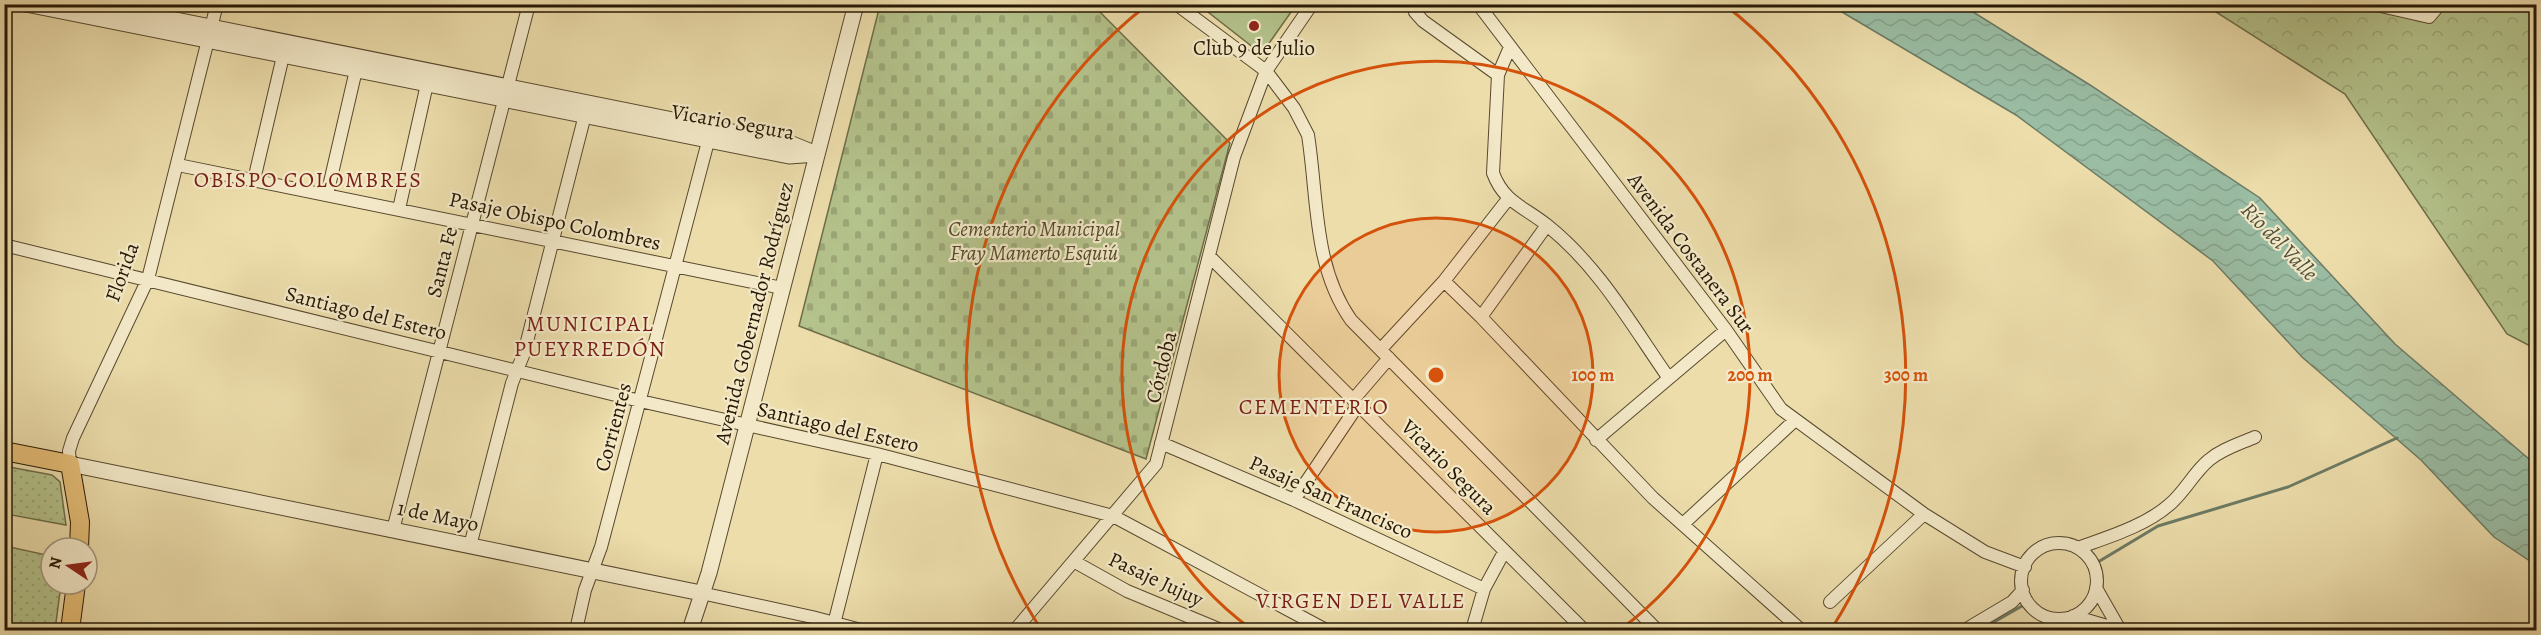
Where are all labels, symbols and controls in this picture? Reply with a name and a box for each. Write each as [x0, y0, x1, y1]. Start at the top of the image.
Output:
marker: Club 9 de Julio [1247, 19, 1261, 33]
place label: Club 9 de Julio [1193, 34, 1315, 62]
street label: Vicario Segura [668, 97, 797, 147]
district label: OBISPO COLOMBRES [194, 165, 422, 195]
street label: Avenida Costanera Sur [1621, 166, 1761, 339]
street label: Avenida Gobernador Rodríguez [708, 179, 800, 448]
street label: Pasaje Obispo Colombres [447, 185, 663, 257]
water label: Río del Valle [2234, 196, 2324, 288]
park label: Cementerio Municipal Fray Mamerto Esquiú [948, 215, 1121, 267]
street label: Santa Fe [420, 224, 464, 300]
street label: Florida [98, 238, 146, 306]
street label: Santiago del Estero [282, 279, 450, 347]
district label: MUNICIPAL PUEYRREDÓN [514, 309, 666, 364]
street label: Córdoba [1139, 328, 1183, 406]
text: 100 m [1572, 363, 1614, 387]
text: 200 m [1727, 363, 1773, 387]
text: 300 m [1884, 363, 1928, 387]
centre of rings [1426, 365, 1446, 385]
street label: Corrientes [588, 379, 638, 475]
district label: CEMENTERIO [1239, 392, 1389, 422]
street label: Santiago del Estero [754, 395, 922, 459]
street label: Vicario Segura [1394, 412, 1503, 521]
street label: Pasaje San Francisco [1245, 448, 1417, 546]
street label: 1 de Mayo [395, 494, 481, 538]
north arrow [39, 536, 99, 596]
street label: Pasaje Jujuy [1104, 545, 1209, 613]
text: N [43, 554, 67, 571]
district label: VIRGEN DEL VALLE [1255, 586, 1466, 616]

